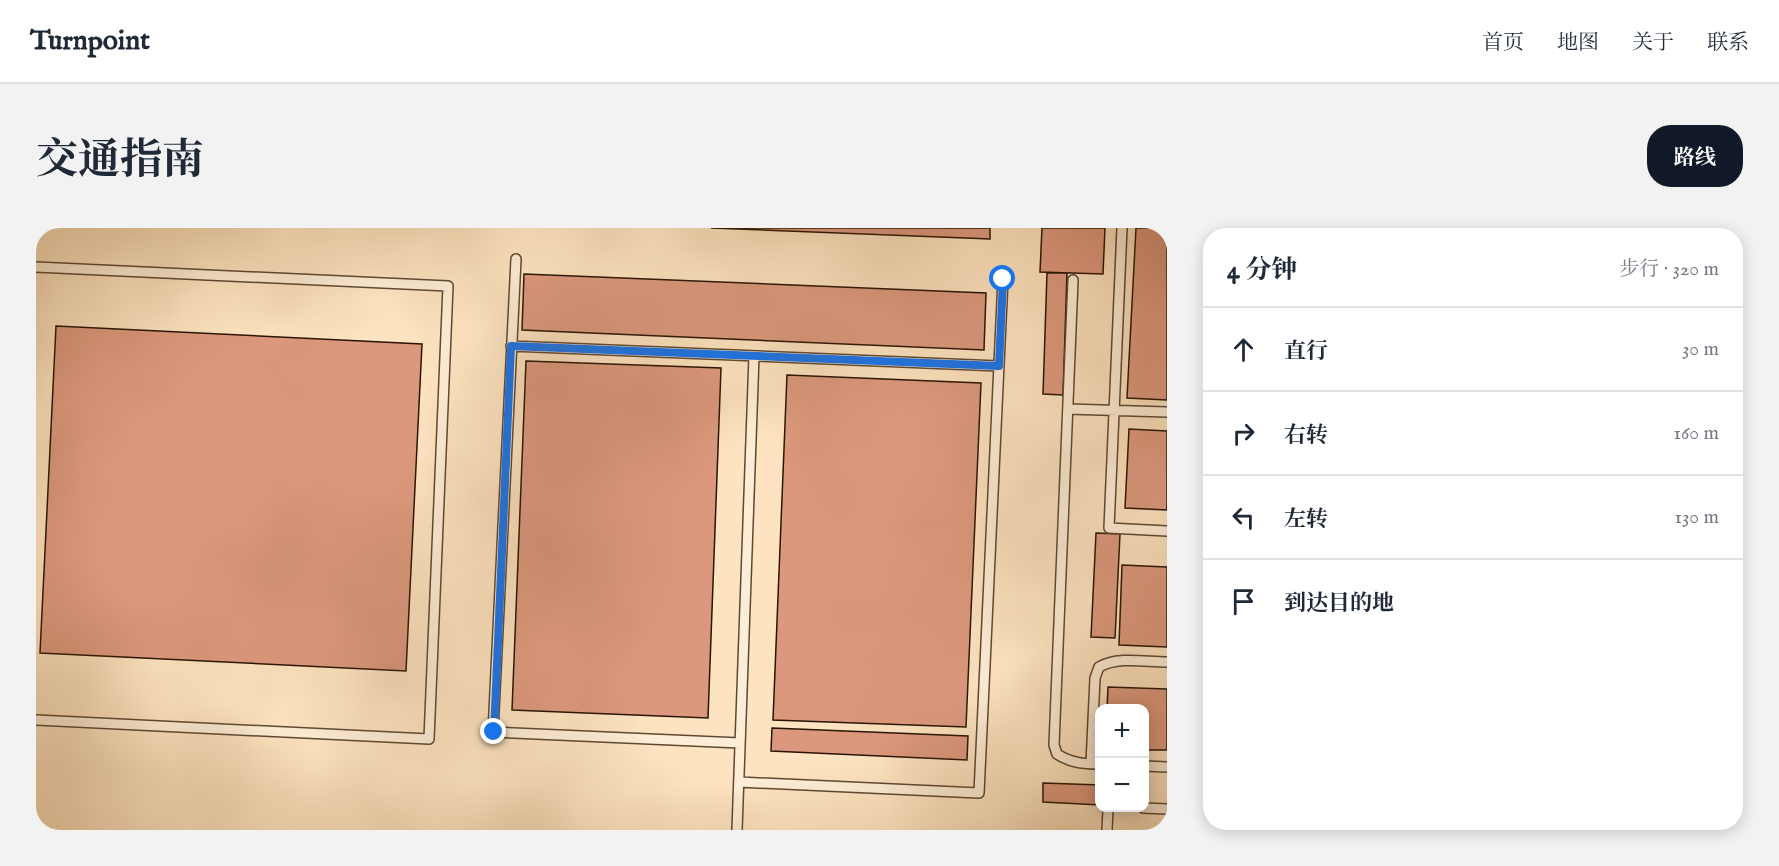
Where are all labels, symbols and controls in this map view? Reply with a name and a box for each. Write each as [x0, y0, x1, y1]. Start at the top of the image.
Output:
text: Turnpoint [30, 24, 150, 59]
text: 首页 [1482, 30, 1524, 57]
text: 地图 [1557, 30, 1599, 57]
text: 关于 [1632, 30, 1674, 57]
text: 联系 [1707, 30, 1749, 57]
button: 路线 [1647, 125, 1743, 187]
text: 交通指南 [36, 135, 204, 188]
text: 4 分钟 [1227, 254, 1297, 287]
text: 步行 · 320 m [1619, 257, 1719, 282]
route start [989, 265, 1015, 291]
icon: ahead [1227, 333, 1260, 366]
text: 30 m [1682, 337, 1719, 362]
text: 直行 [1284, 338, 1328, 366]
icon: right [1227, 417, 1260, 450]
text: 160 m [1673, 421, 1719, 446]
text: 右转 [1284, 422, 1328, 450]
icon: left [1227, 501, 1260, 534]
text: 130 m [1674, 505, 1719, 530]
text: 左转 [1284, 506, 1328, 534]
icon: arrive [1227, 585, 1260, 618]
text: 到达目的地 [1284, 590, 1394, 618]
map controls [1095, 704, 1149, 812]
button: + [1095, 704, 1149, 758]
route end [480, 718, 506, 744]
button: − [1095, 758, 1149, 812]

